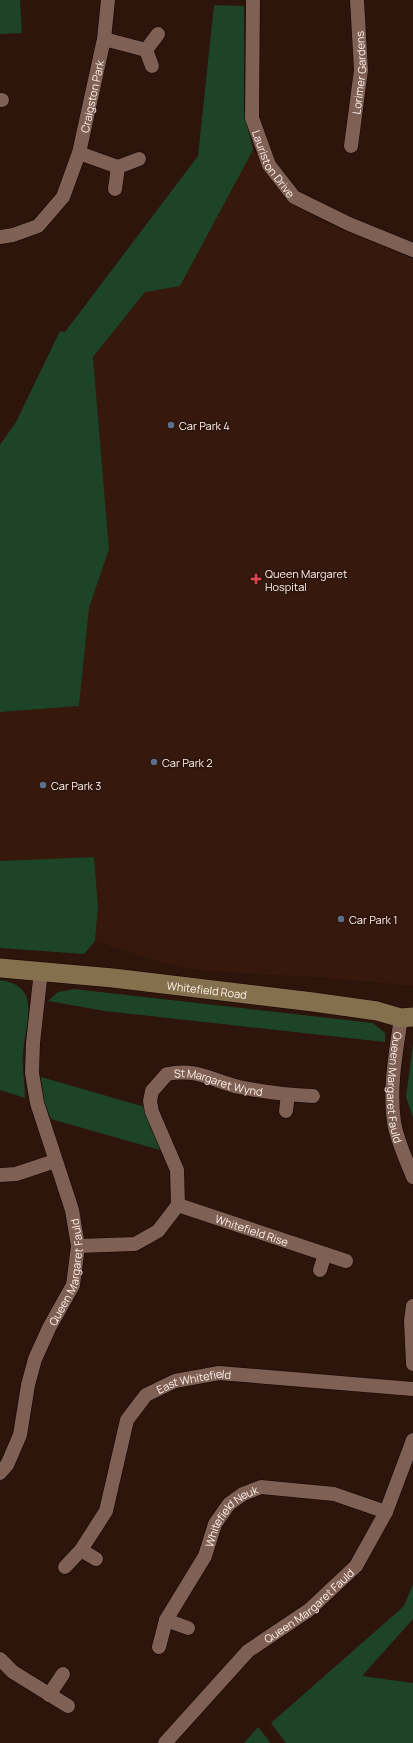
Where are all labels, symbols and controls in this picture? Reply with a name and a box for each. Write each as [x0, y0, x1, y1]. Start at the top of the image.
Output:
street label: Lorimer Gardens [348, 30, 369, 115]
street label: Craigston Park [76, 58, 107, 134]
street label: Lauriston Drive [249, 128, 299, 201]
place label: Car Park 4 [179, 418, 230, 433]
marker: Car Park 4 [166, 420, 176, 430]
place label: Queen Margaret Hospital [265, 566, 347, 594]
marker: Queen Margaret Hospital [250, 573, 262, 585]
place label: Car Park 2 [162, 755, 213, 770]
marker: Car Park 2 [149, 757, 159, 767]
place label: Car Park 3 [51, 778, 101, 793]
marker: Car Park 3 [38, 780, 48, 790]
place label: Car Park 1 [349, 912, 398, 927]
marker: Car Park 1 [336, 914, 346, 924]
street label: Whitefield Road [166, 977, 248, 1002]
street label: Queen Margaret Fauld [385, 1031, 406, 1145]
street label: St Margaret Wynd [173, 1065, 264, 1099]
street label: Whitefield Rise [213, 1211, 291, 1249]
street label: Queen Margaret Fauld [45, 1218, 85, 1328]
street label: East Whitefield [154, 1365, 232, 1397]
street label: Whitefield Neuk [201, 1481, 260, 1549]
street label: Queen Margaret Fauld [261, 1565, 357, 1646]

